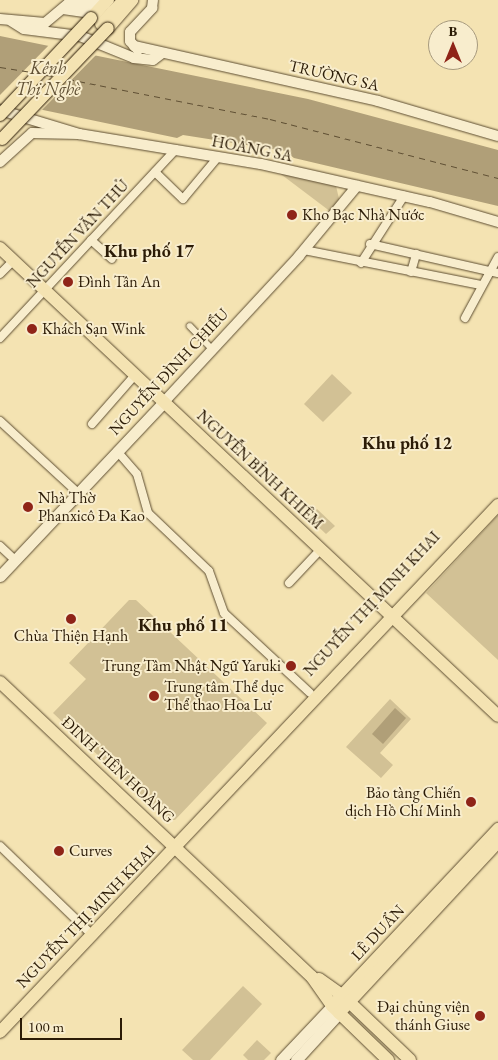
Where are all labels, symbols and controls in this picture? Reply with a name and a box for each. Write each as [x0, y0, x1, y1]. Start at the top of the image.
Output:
north arrow [428, 20, 478, 70]
text: B [449, 22, 457, 40]
street label: TRƯỜNG SA [287, 56, 381, 96]
water label: Kênh Thị Nghè [16, 58, 80, 100]
street label: HOÀNG SA [210, 132, 294, 166]
street label: NGUYỄN VĂN THỦ [23, 176, 133, 292]
place label: Kho Bạc Nhà Nước [302, 205, 424, 225]
marker: Kho Bạc Nhà Nước [286, 209, 298, 221]
district label: Khu phố 17 [104, 240, 194, 262]
place label: Đình Tân An [78, 272, 160, 292]
marker: Đình Tân An [62, 276, 74, 288]
street label: NGUYỄN ĐÌNH CHIỂU [105, 305, 233, 439]
place label: Khách Sạn Wink [42, 319, 145, 339]
marker: Khách Sạn Wink [26, 323, 38, 335]
street label: NGUYỄN BỈNH KHIÊM [193, 406, 327, 534]
district label: Khu phố 12 [362, 432, 452, 454]
place label: Nhà Thờ Phanxicô Đa Kao [38, 488, 145, 526]
marker: Nhà Thờ Phanxicô Đa Kao [22, 501, 34, 513]
street label: NGUYỄN THỊ MINH KHAI [300, 528, 444, 680]
marker: Chùa Thiện Hạnh [65, 613, 77, 625]
district label: Khu phố 11 [138, 614, 228, 636]
place label: Chùa Thiện Hạnh [14, 626, 128, 646]
place label: Trung Tâm Nhật Ngữ Yaruki [102, 656, 281, 676]
marker: Trung Tâm Nhật Ngữ Yaruki [285, 660, 297, 672]
place label: Trung tâm Thể dục Thể thao Hoa Lư [164, 677, 284, 715]
marker: Trung tâm Thể dục Thể thao Hoa Lư [148, 690, 160, 702]
street label: ĐINH TIÊN HOÀNG [58, 713, 178, 827]
place label: Bảo tàng Chiến dịch Hồ Chí Minh [345, 783, 461, 821]
marker: Bảo tàng Chiến dịch Hồ Chí Minh [465, 796, 477, 808]
place label: Curves [69, 841, 112, 861]
street label: NGUYỄN THỊ MINH KHAI [13, 842, 159, 992]
marker: Curves [53, 845, 65, 857]
street label: LÊ DUẨN [347, 901, 409, 965]
place label: Đại chủng viện thánh Giuse [377, 997, 470, 1035]
scale bar [22, 1008, 125, 1040]
marker: Đại chủng viện thánh Giuse [474, 1010, 486, 1022]
text: 100 m [28, 1017, 64, 1036]

